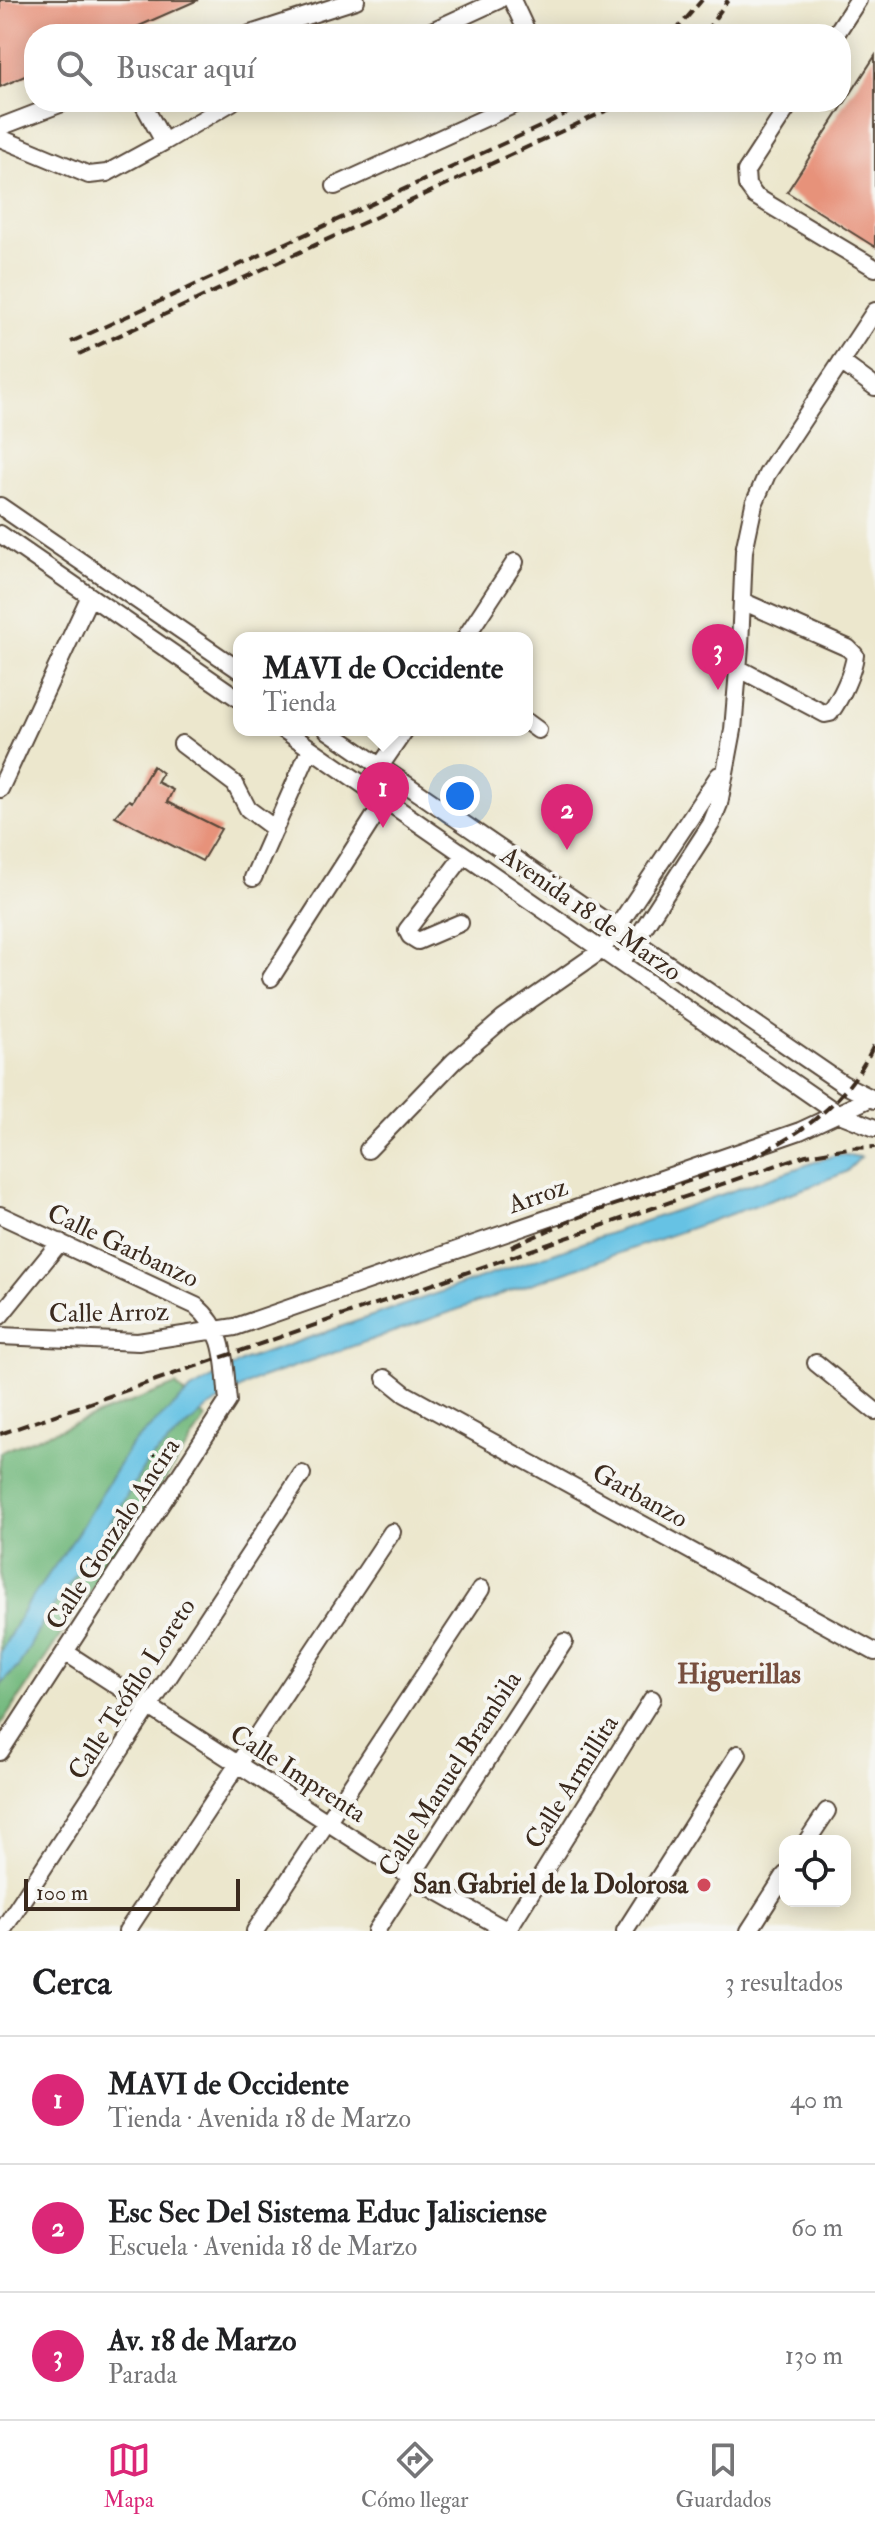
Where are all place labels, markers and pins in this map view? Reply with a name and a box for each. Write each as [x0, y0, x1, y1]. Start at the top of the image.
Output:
pin: 3 [692, 624, 744, 690]
pin: 1 [357, 762, 409, 828]
pin: 2 [541, 784, 593, 850]
place label: San Gabriel de la Dolorosa [413, 1869, 689, 1901]
marker: San Gabriel de la Dolorosa [695, 1876, 713, 1894]

